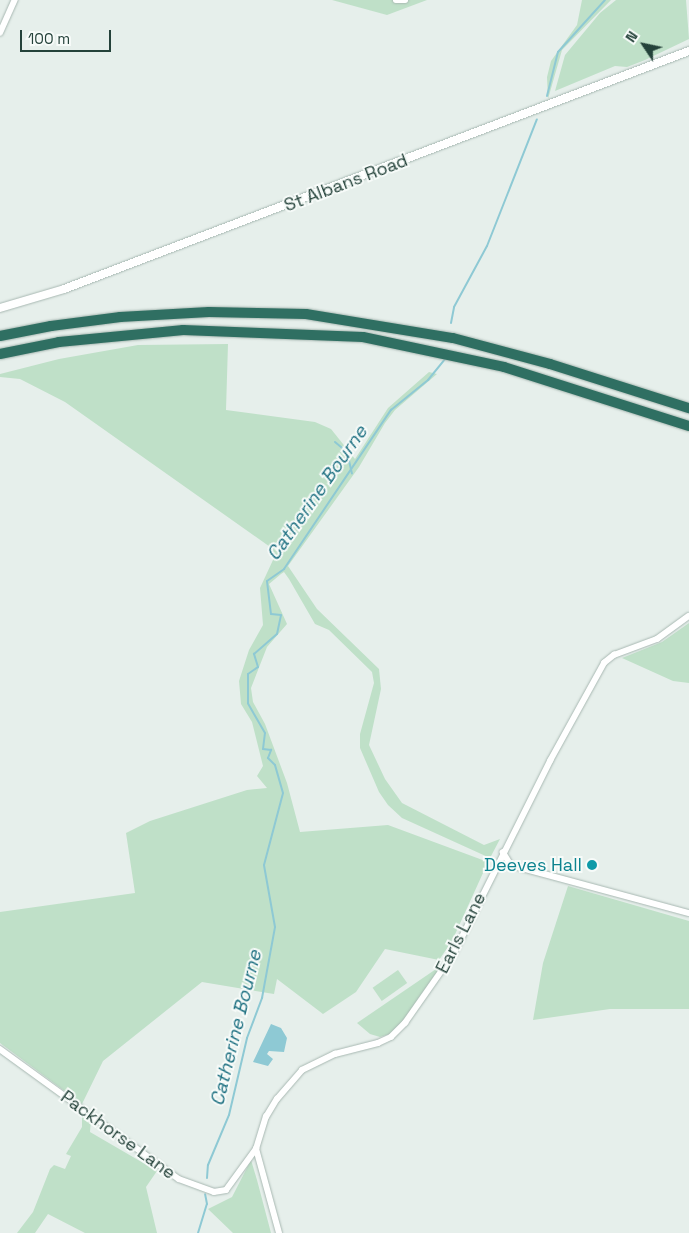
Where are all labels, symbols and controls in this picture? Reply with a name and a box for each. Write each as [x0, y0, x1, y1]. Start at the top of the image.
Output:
scale bar [22, 20, 114, 52]
north arrow [619, 20, 669, 70]
text: N [621, 28, 642, 46]
text: 100 m [28, 29, 70, 48]
street label: St Albans Road [281, 149, 411, 217]
water label: Catherine Bourne [262, 421, 372, 565]
place label: Deeves Hall [484, 854, 582, 876]
marker: Deeves Hall [586, 859, 598, 871]
street label: Earls Lane [431, 889, 491, 977]
water label: Catherine Bourne [206, 948, 266, 1108]
street label: Packhorse Lane [56, 1086, 180, 1184]

